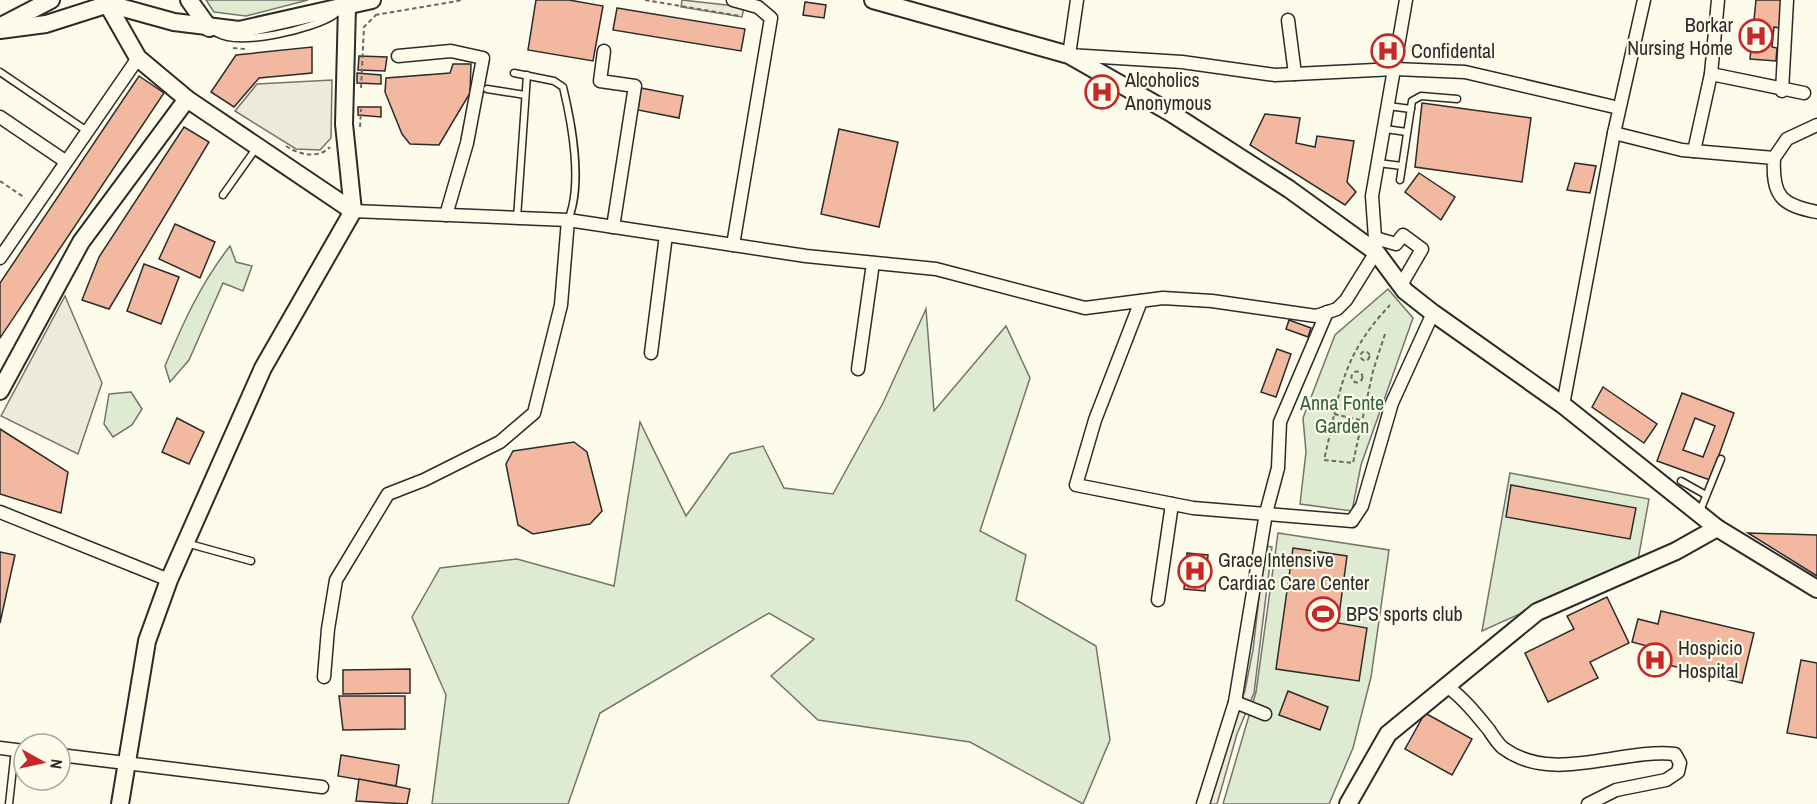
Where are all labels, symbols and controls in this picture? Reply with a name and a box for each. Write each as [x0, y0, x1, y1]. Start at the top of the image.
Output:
place label: Borkar Nursing Home [1627, 11, 1734, 61]
hospital icon: Borkar Nursing Home [1738, 18, 1774, 54]
hospital icon: Confidental [1370, 33, 1406, 69]
place label: Confidental [1411, 37, 1495, 64]
place label: Alcoholics Anonymous [1124, 66, 1212, 116]
hospital icon: Alcoholics Anonymous [1084, 74, 1120, 110]
park label: Anna Fonte Garden [1299, 389, 1384, 439]
place label: Grace Intensive Cardiac Care Center [1218, 546, 1370, 596]
hospital icon: Grace Intensive Cardiac Care Center [1177, 553, 1213, 589]
sports icon: BPS sports club [1305, 596, 1341, 632]
place label: BPS sports club [1346, 600, 1463, 627]
place label: Hospicio Hospital [1678, 634, 1743, 684]
hospital icon: Hospicio Hospital [1637, 642, 1673, 678]
north arrow [12, 732, 72, 792]
text: N [45, 758, 68, 770]

